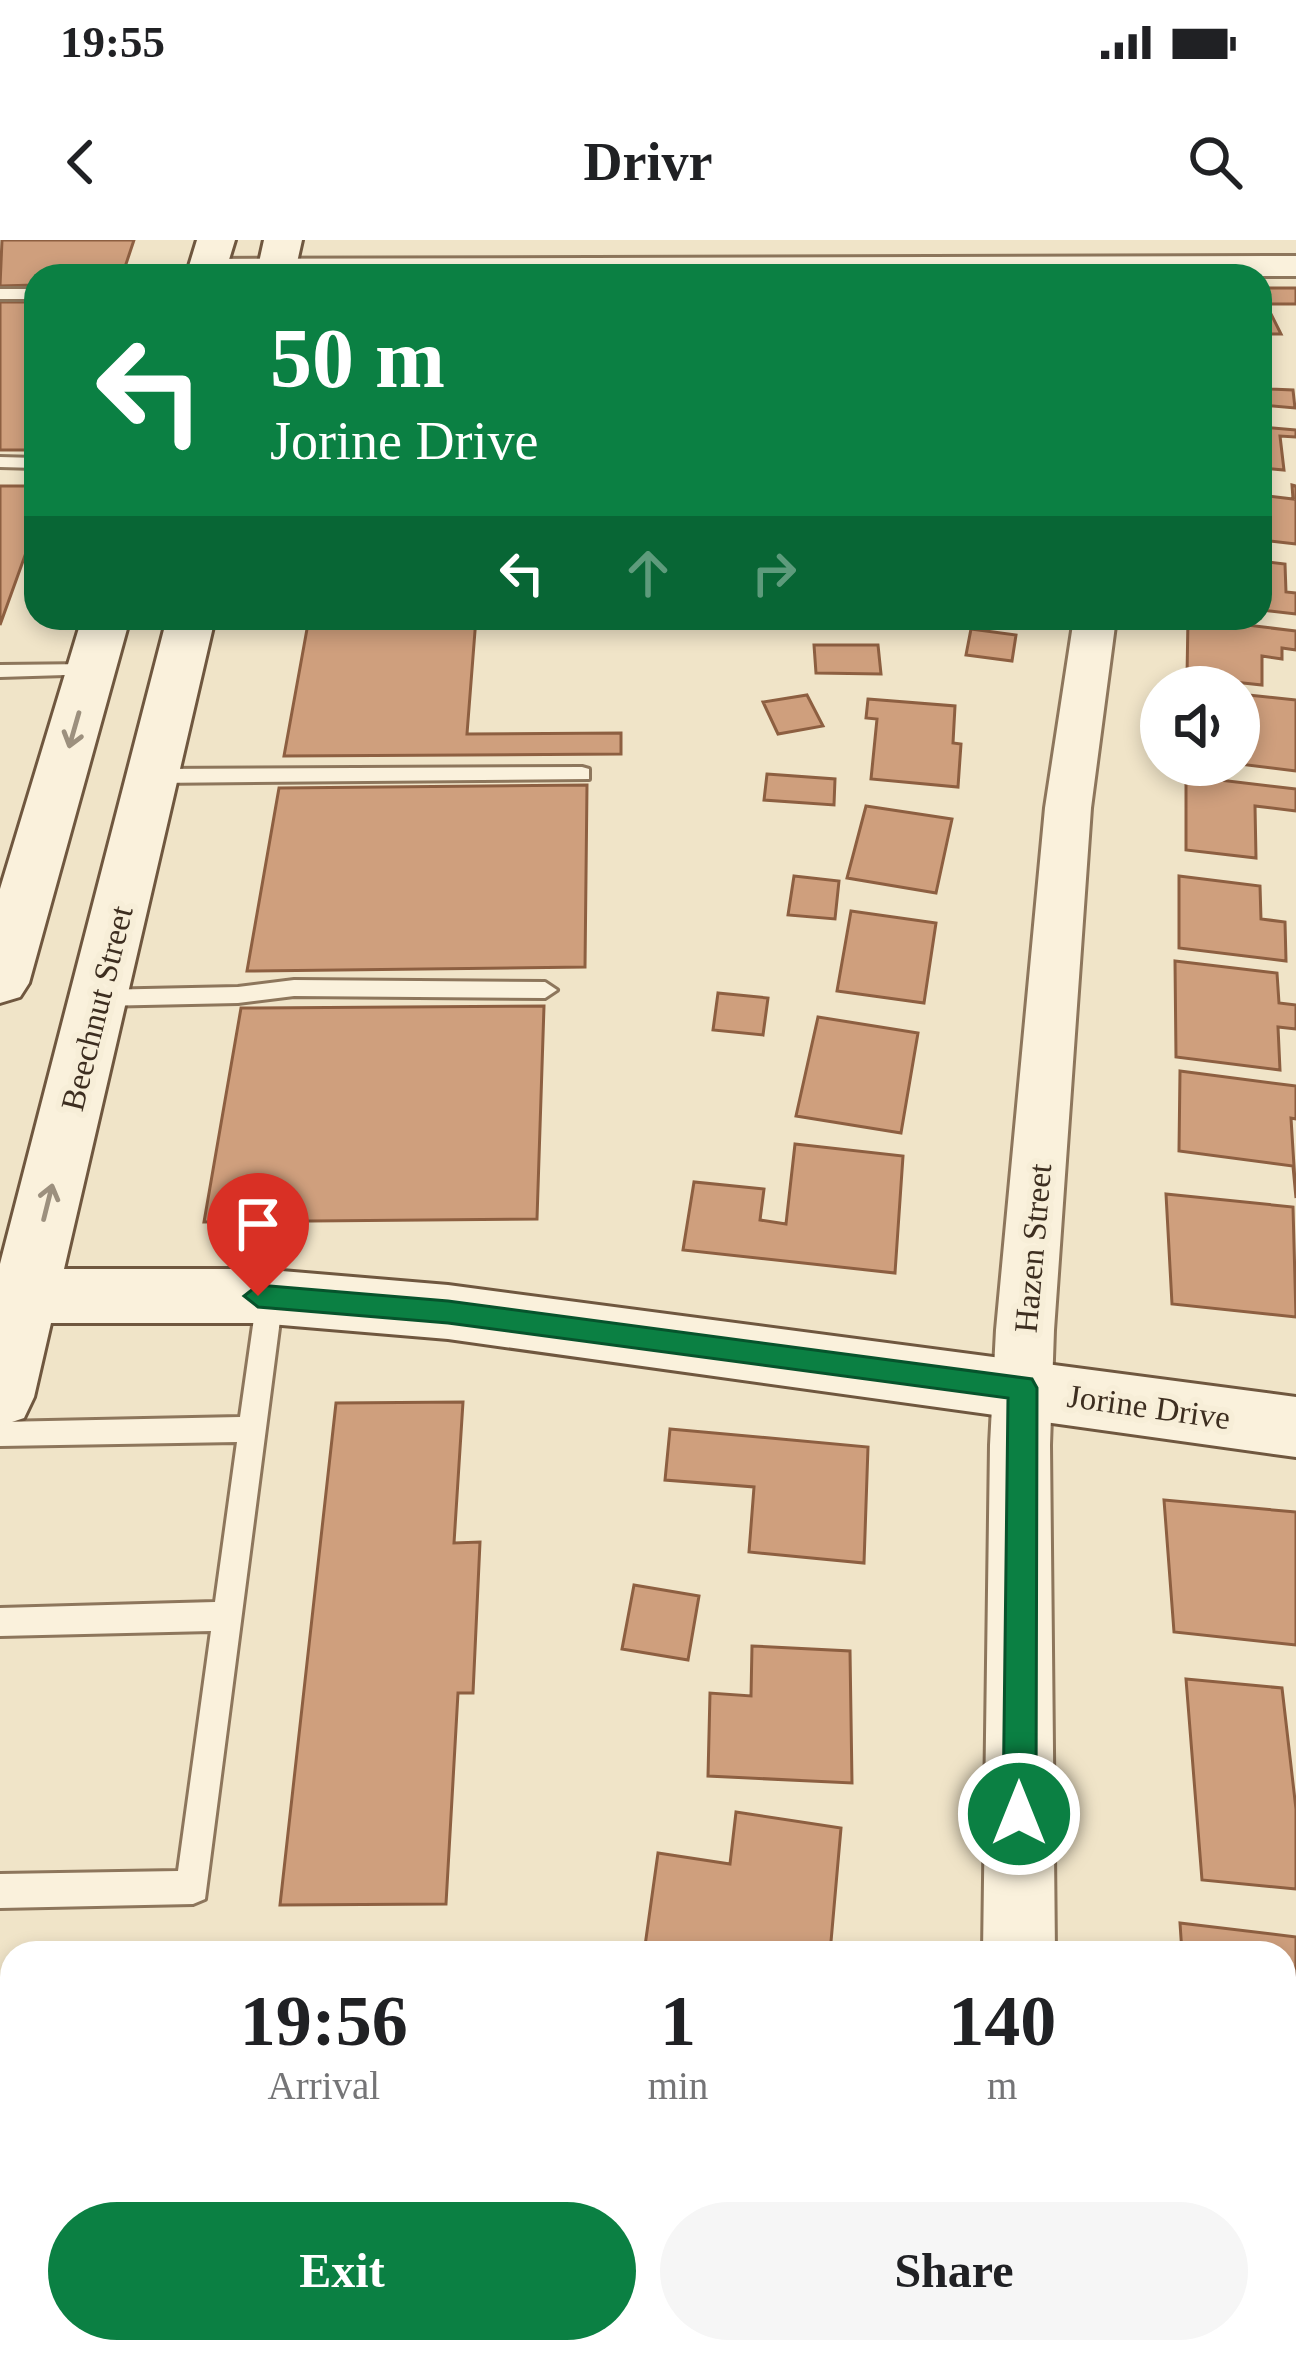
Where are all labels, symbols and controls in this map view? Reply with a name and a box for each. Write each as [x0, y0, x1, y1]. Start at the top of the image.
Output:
text: 19:55 [60, 17, 165, 67]
icon: back [48, 129, 114, 195]
icon: search [1182, 129, 1248, 195]
text: Drivr [584, 132, 712, 192]
icon: left [72, 312, 228, 468]
text: 50 m [270, 312, 445, 405]
text: Jorine Drive [270, 411, 538, 471]
icon: left [489, 540, 555, 606]
icon: ahead [615, 540, 681, 606]
icon: right [741, 540, 807, 606]
map controls [1140, 666, 1260, 786]
button: sound [1140, 666, 1260, 786]
one-way arrow [62, 711, 84, 749]
street label: Beechnut Street [54, 902, 140, 1114]
street label: Hazen Street [1008, 1162, 1058, 1334]
pin [207, 1173, 309, 1296]
one-way arrow [38, 1184, 60, 1222]
icon: arrive [225, 1191, 291, 1257]
street label: Jorine Drive [1065, 1378, 1233, 1436]
position arrow [956, 1751, 1082, 1877]
text: 19:56 [240, 1981, 408, 2061]
text: 1 [660, 1981, 696, 2061]
text: 140 [948, 1981, 1056, 2061]
text: Arrival [268, 2064, 380, 2107]
text: min [648, 2064, 708, 2107]
text: m [987, 2064, 1017, 2107]
button: Exit [48, 2202, 636, 2340]
button: Share [660, 2202, 1248, 2340]

